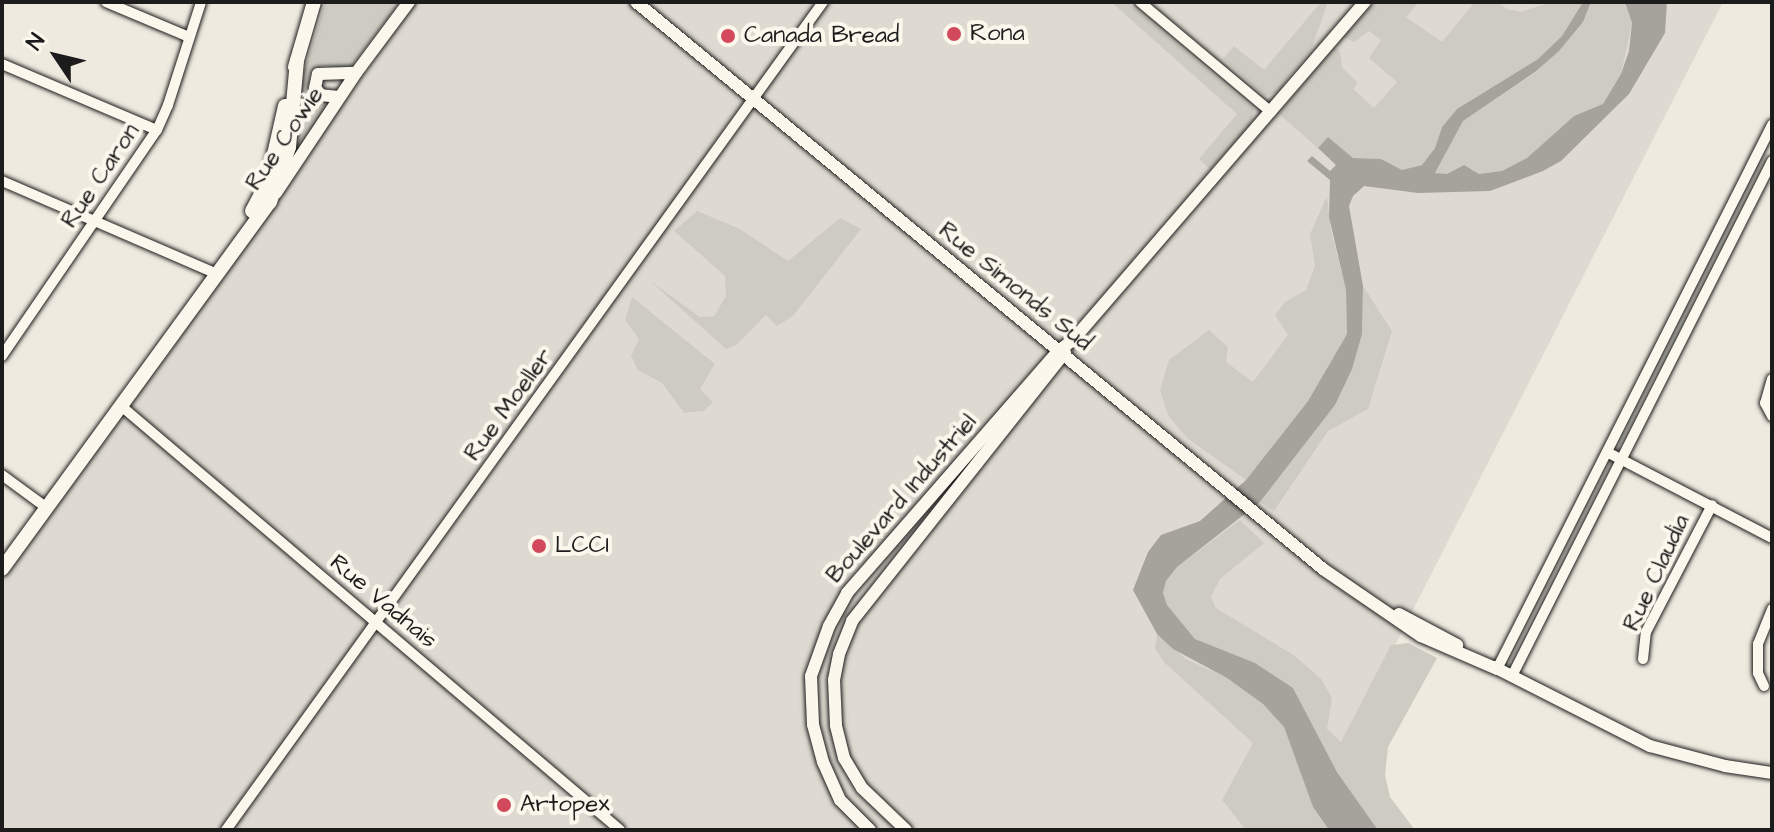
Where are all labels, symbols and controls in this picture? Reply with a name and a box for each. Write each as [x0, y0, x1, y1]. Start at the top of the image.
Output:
north arrow [16, 16, 96, 96]
place label: Rona [970, 20, 1025, 48]
place label: Canada Bread [744, 22, 899, 50]
marker: Rona [945, 25, 963, 43]
text: N [19, 27, 53, 56]
marker: Canada Bread [719, 27, 737, 45]
street label: Rue Cowie [240, 82, 330, 196]
street label: Rue Caron [56, 118, 146, 234]
street label: Rue Simonds Sud [932, 216, 1098, 358]
street label: Rue Moeller [459, 343, 559, 467]
street label: Boulevard Industriel [821, 408, 983, 590]
street label: Rue Claudia [1617, 510, 1697, 636]
place label: LCCI [555, 532, 609, 560]
marker: LCCI [530, 537, 548, 555]
street label: Rue Vadnais [323, 549, 443, 655]
place label: Artopex [520, 791, 609, 819]
marker: Artopex [495, 796, 513, 814]

